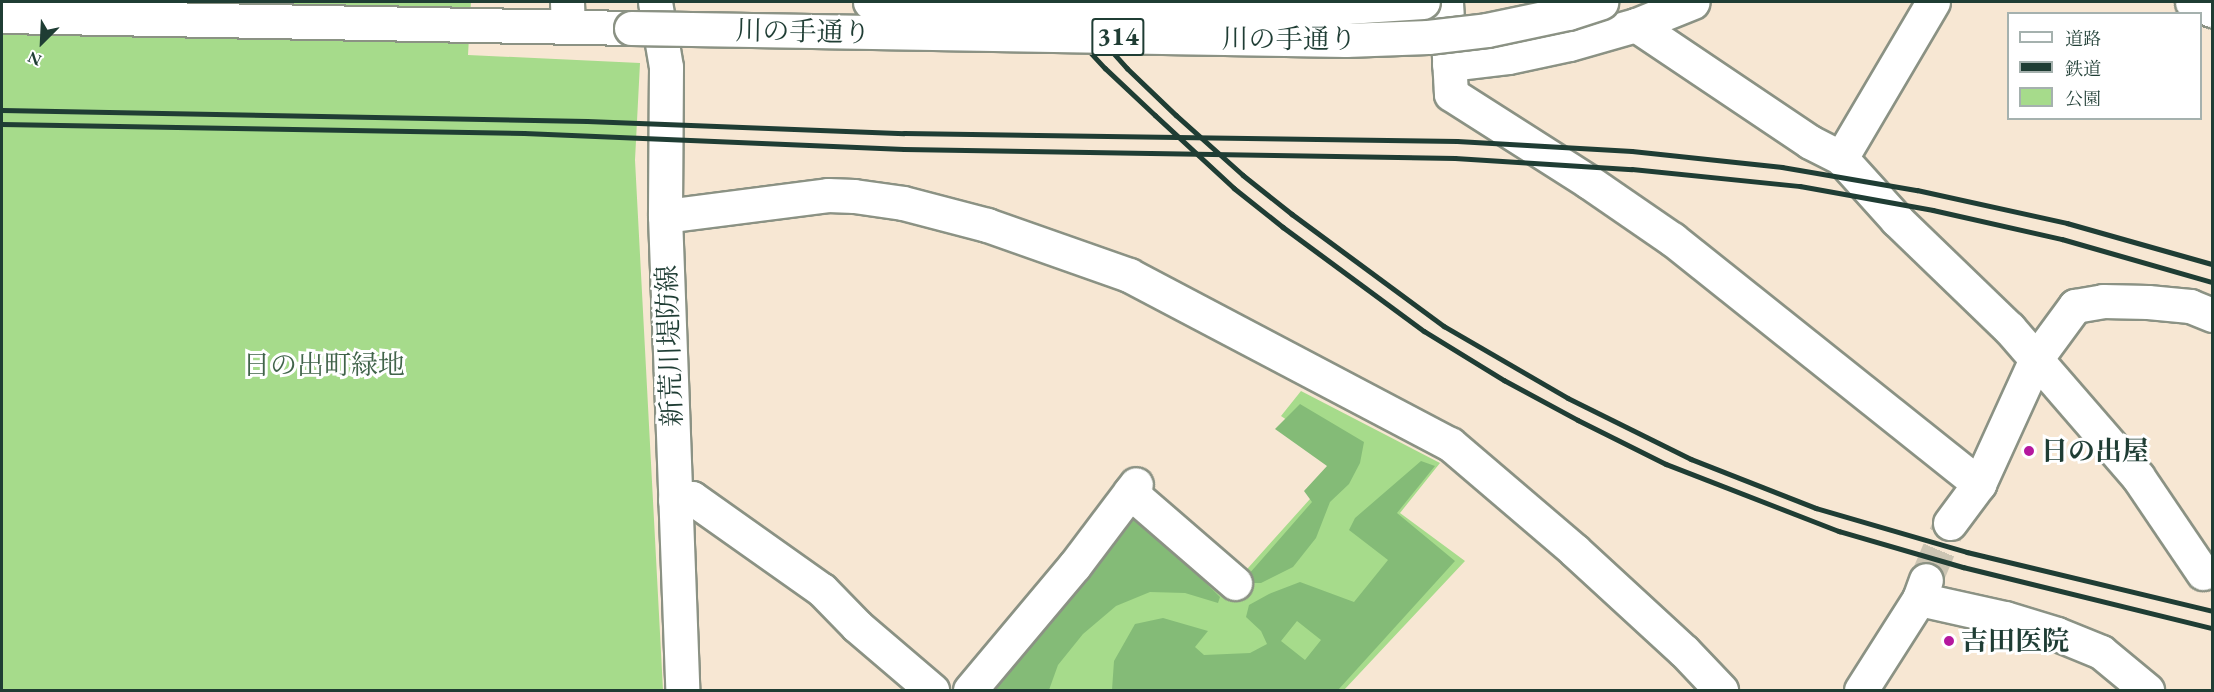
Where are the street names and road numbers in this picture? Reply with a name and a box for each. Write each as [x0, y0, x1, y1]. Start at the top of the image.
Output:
street label: 川の手通り [735, 14, 871, 48]
road number: 314 [1091, 14, 1145, 60]
street label: 川の手通り [1222, 23, 1356, 55]
street label: 新荒川堤防線 [650, 264, 688, 428]

